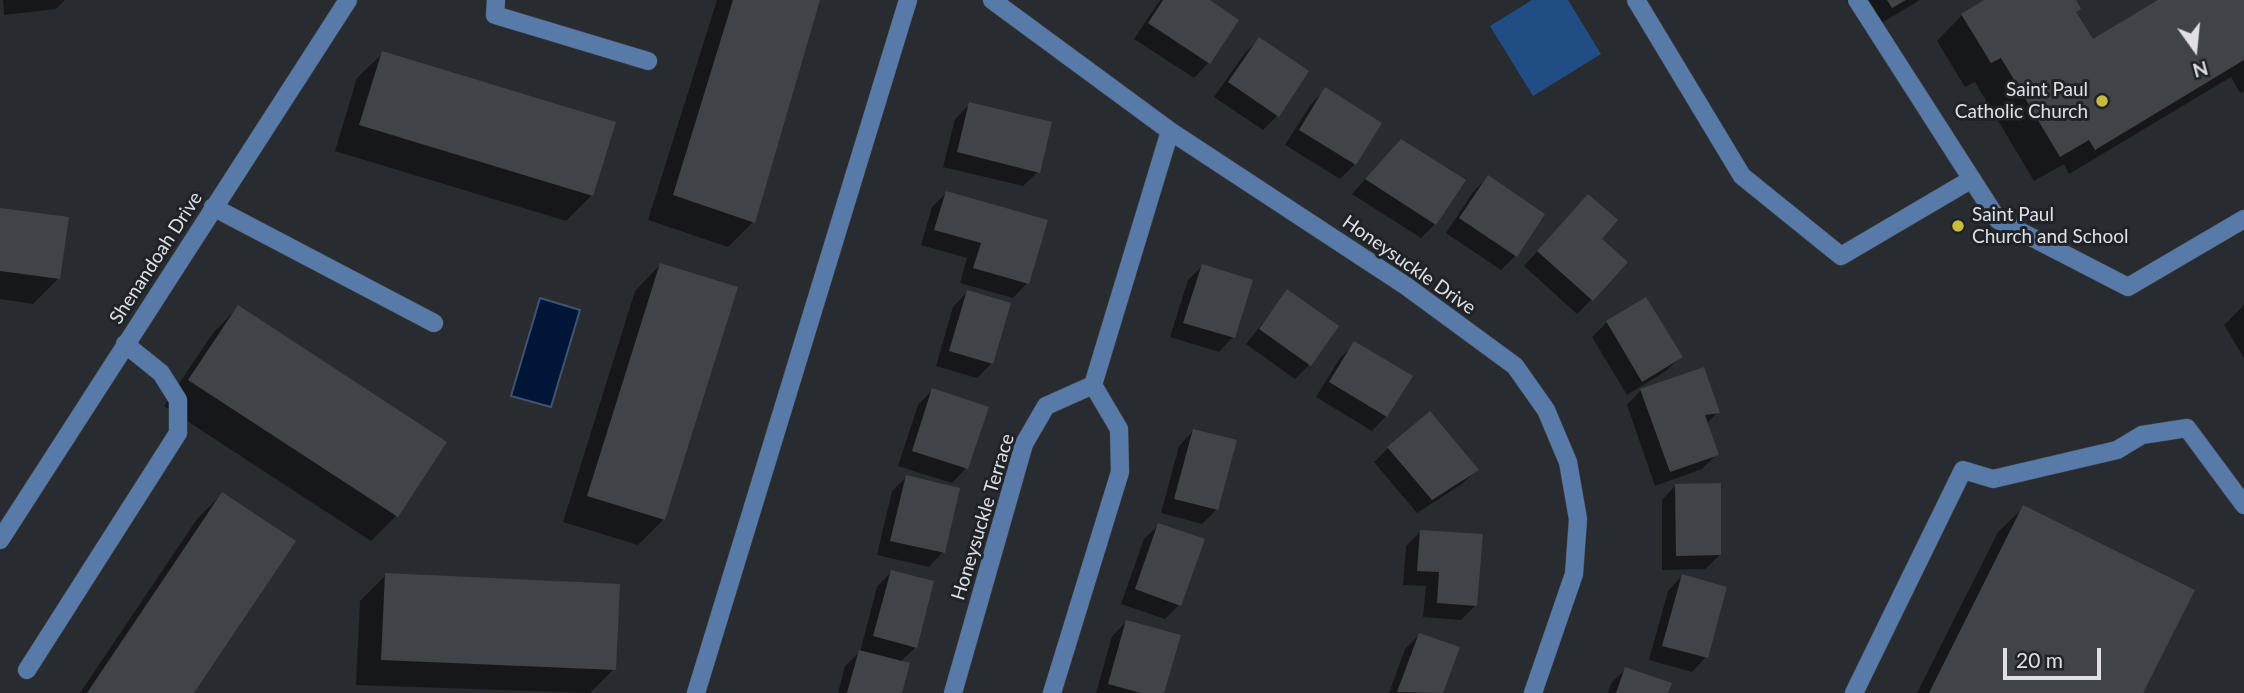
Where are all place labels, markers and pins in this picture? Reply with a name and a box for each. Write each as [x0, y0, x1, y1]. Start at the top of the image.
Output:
place label: Saint Paul Catholic Church [1955, 79, 2088, 123]
marker: Saint Paul Catholic Church [2094, 93, 2110, 109]
place label: Saint Paul Church and School [1972, 204, 2128, 248]
marker: Saint Paul Church and School [1950, 218, 1966, 234]

